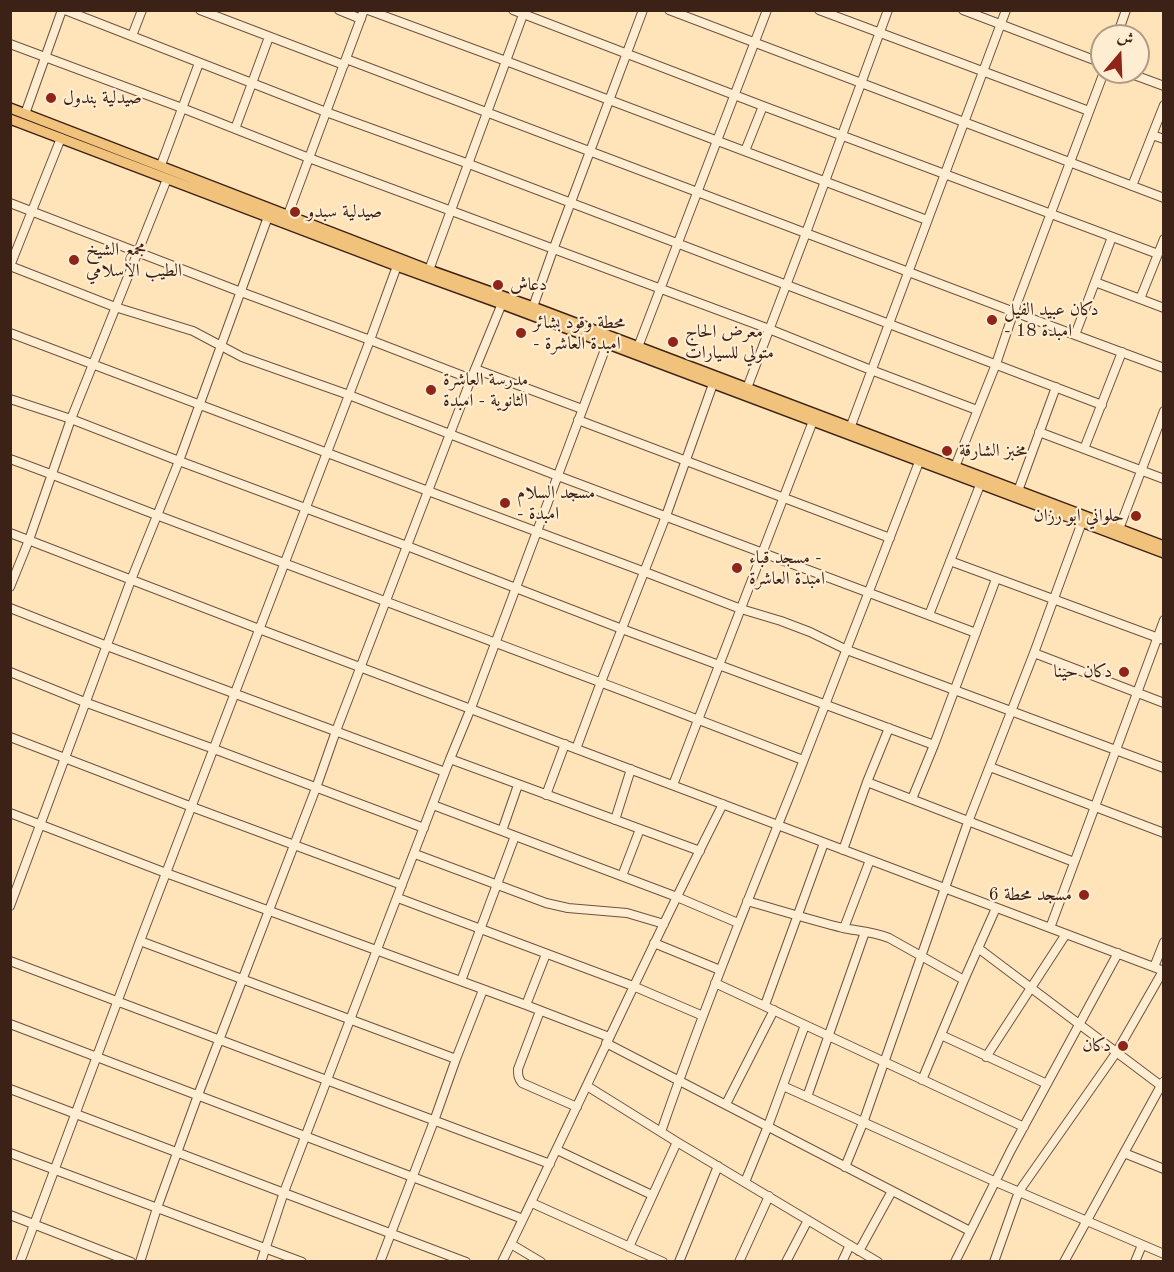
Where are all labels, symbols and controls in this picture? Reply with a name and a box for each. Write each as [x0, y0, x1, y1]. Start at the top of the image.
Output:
north arrow [1090, 24, 1150, 84]
text: ش [1115, 29, 1135, 49]
place label: صيدلية بندول [63, 87, 142, 109]
marker: صيدلية بندول [44, 91, 58, 105]
place label: صيدلية سبدو [307, 201, 382, 223]
marker: صيدلية سبدو [288, 205, 302, 219]
place label: مجمع الشيخ الطيب الاسلامي [86, 239, 182, 282]
marker: مجمع الشيخ الطيب الاسلامي [67, 253, 81, 267]
place label: دعاش [510, 274, 547, 296]
marker: دعاش [491, 278, 505, 292]
place label: دكان عبيد الفيل - امبدة 18 [1004, 299, 1099, 342]
place label: محطة وقود بشائر - امبدة العاشرة [533, 312, 625, 354]
marker: دكان عبيد الفيل - امبدة 18 [985, 313, 999, 327]
place label: معرض الحاج متولي للسيارات [685, 321, 774, 364]
marker: محطة وقود بشائر - امبدة العاشرة [514, 326, 528, 340]
marker: معرض الحاج متولي للسيارات [666, 335, 680, 349]
place label: مدرسة العاشرة الثانوية - امبدة [443, 369, 528, 412]
marker: مدرسة العاشرة الثانوية - امبدة [424, 383, 438, 397]
place label: مخبز الشارقة [959, 440, 1027, 462]
marker: مخبز الشارقة [940, 444, 954, 458]
place label: مسجد السلام - امبدة [517, 482, 595, 524]
marker: مسجد السلام - امبدة [498, 496, 512, 510]
place label: حلواني ابو رزان [1033, 505, 1124, 527]
marker: حلواني ابو رزان [1129, 509, 1143, 523]
place label: مسجد قباء - امبدة العاشرة [749, 547, 825, 590]
marker: مسجد قباء - امبدة العاشرة [730, 561, 744, 575]
place label: دكان حينا [1053, 661, 1112, 683]
marker: دكان حينا [1117, 665, 1131, 679]
place label: مسجد محطة 6 [989, 884, 1072, 906]
marker: مسجد محطة 6 [1077, 888, 1091, 902]
place label: دكان [1082, 1035, 1111, 1057]
marker: دكان [1116, 1039, 1130, 1053]

